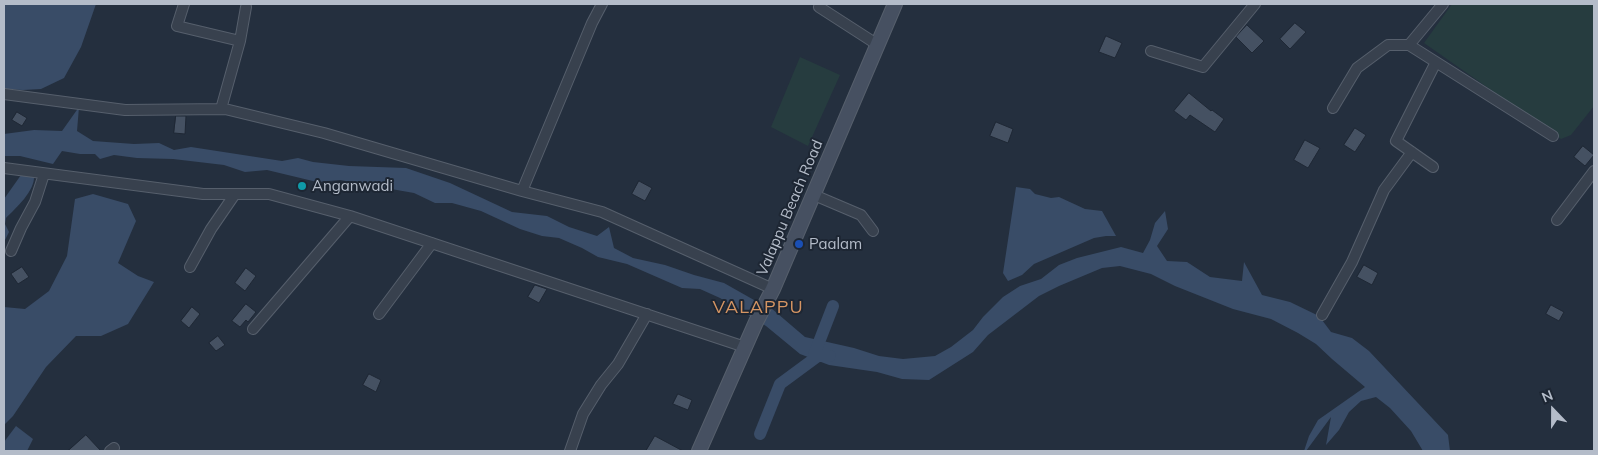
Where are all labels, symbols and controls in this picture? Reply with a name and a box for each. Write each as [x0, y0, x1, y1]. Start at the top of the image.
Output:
street label: Valappu Beach Road [753, 137, 827, 279]
place label: Anganwadi [312, 177, 393, 195]
marker: Anganwadi [296, 180, 308, 192]
place label: Paalam [809, 235, 862, 253]
marker: Paalam [793, 238, 805, 250]
district label: VALAPPU [712, 297, 804, 319]
north arrow [1528, 385, 1578, 435]
text: N [1539, 386, 1556, 406]

